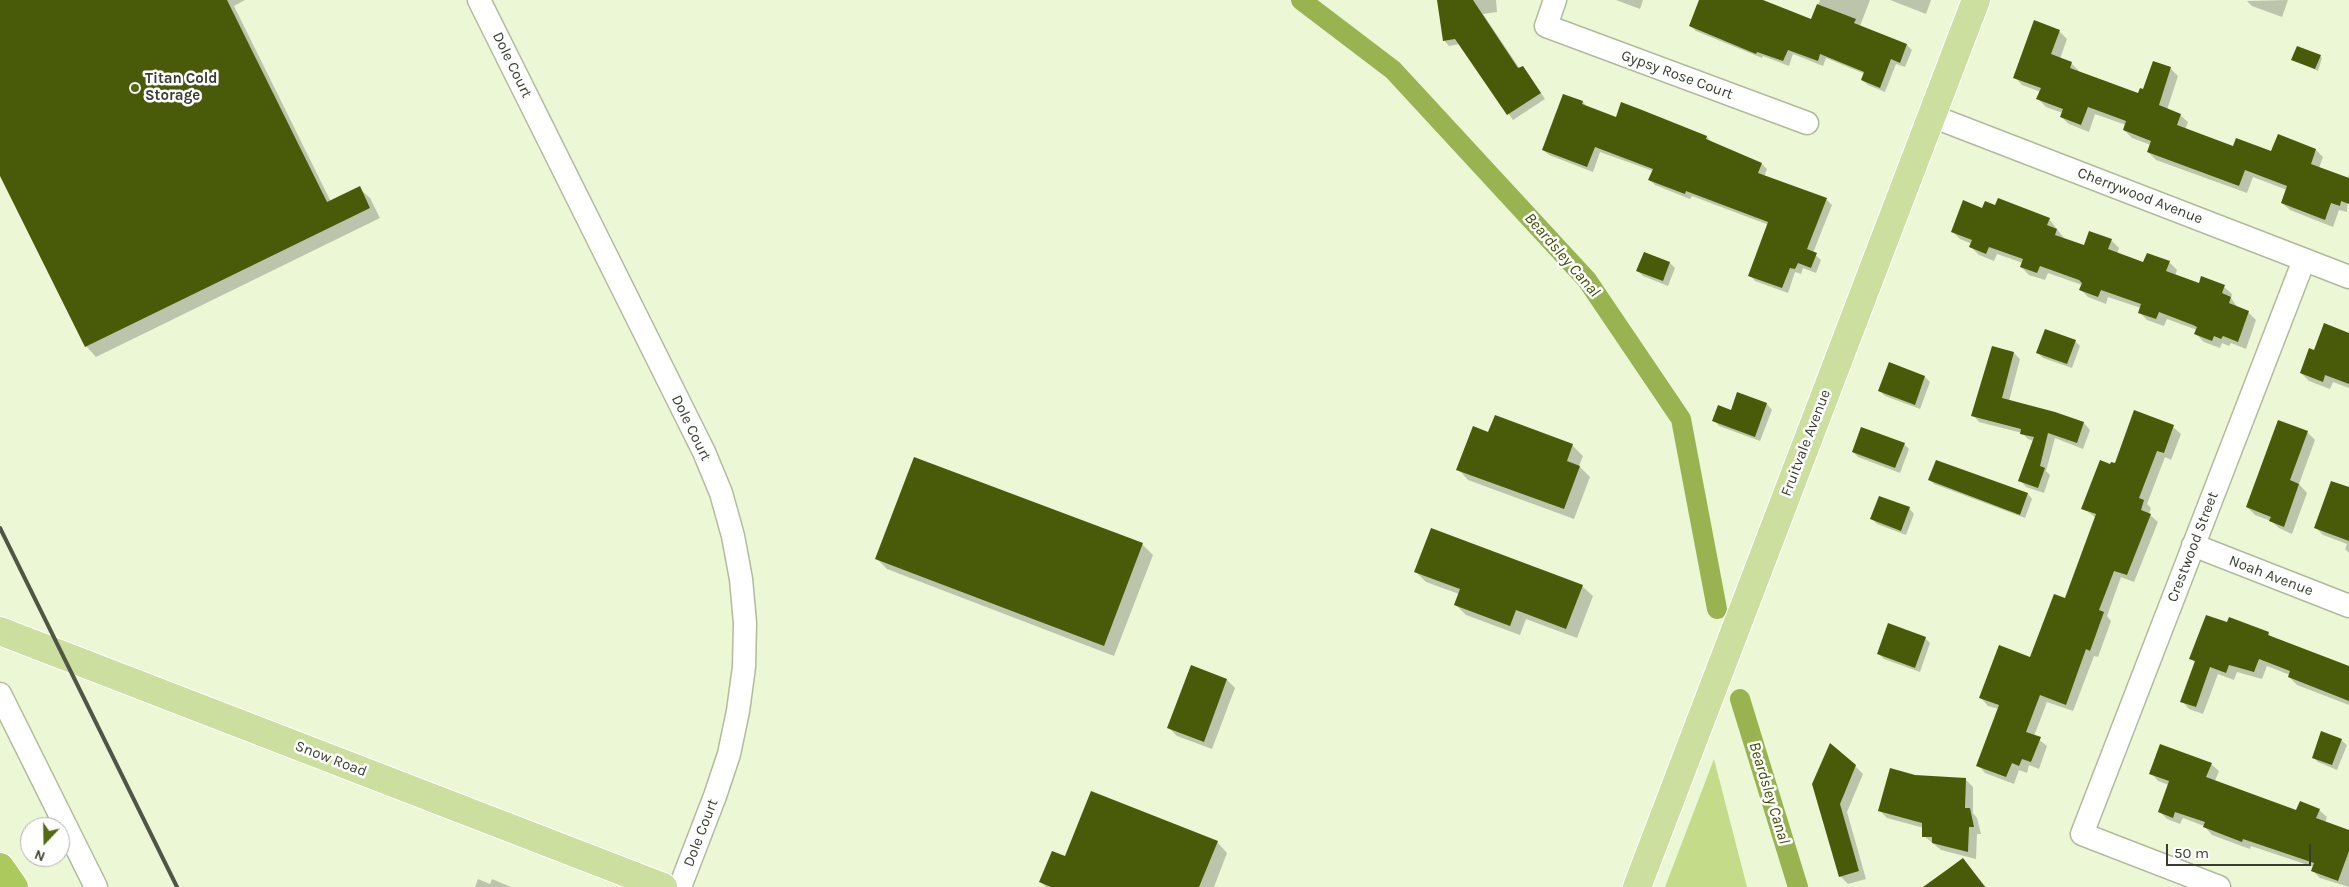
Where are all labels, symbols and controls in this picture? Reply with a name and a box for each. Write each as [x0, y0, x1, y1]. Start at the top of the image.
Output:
street label: Dole Court [488, 29, 536, 101]
street label: Gypsy Rose Court [1619, 46, 1735, 104]
place label: Titan Cold Storage [145, 70, 217, 105]
marker: Titan Cold Storage [129, 82, 141, 94]
street label: Cherrywood Avenue [2075, 164, 2205, 228]
water label: Beardsley Canal [1520, 209, 1604, 301]
street label: Fruitvale Avenue [1777, 387, 1835, 499]
street label: Dole Court [667, 392, 715, 464]
street label: Crestwood Street [2164, 489, 2222, 605]
street label: Noah Avenue [2226, 552, 2316, 600]
street label: Snow Road [293, 737, 369, 781]
water label: Beardsley Canal [1744, 740, 1794, 846]
street label: Dole Court [680, 797, 722, 869]
north arrow [20, 817, 70, 867]
scale bar [2169, 834, 2314, 866]
text: 50 m [2174, 844, 2209, 862]
text: N [32, 846, 48, 865]

